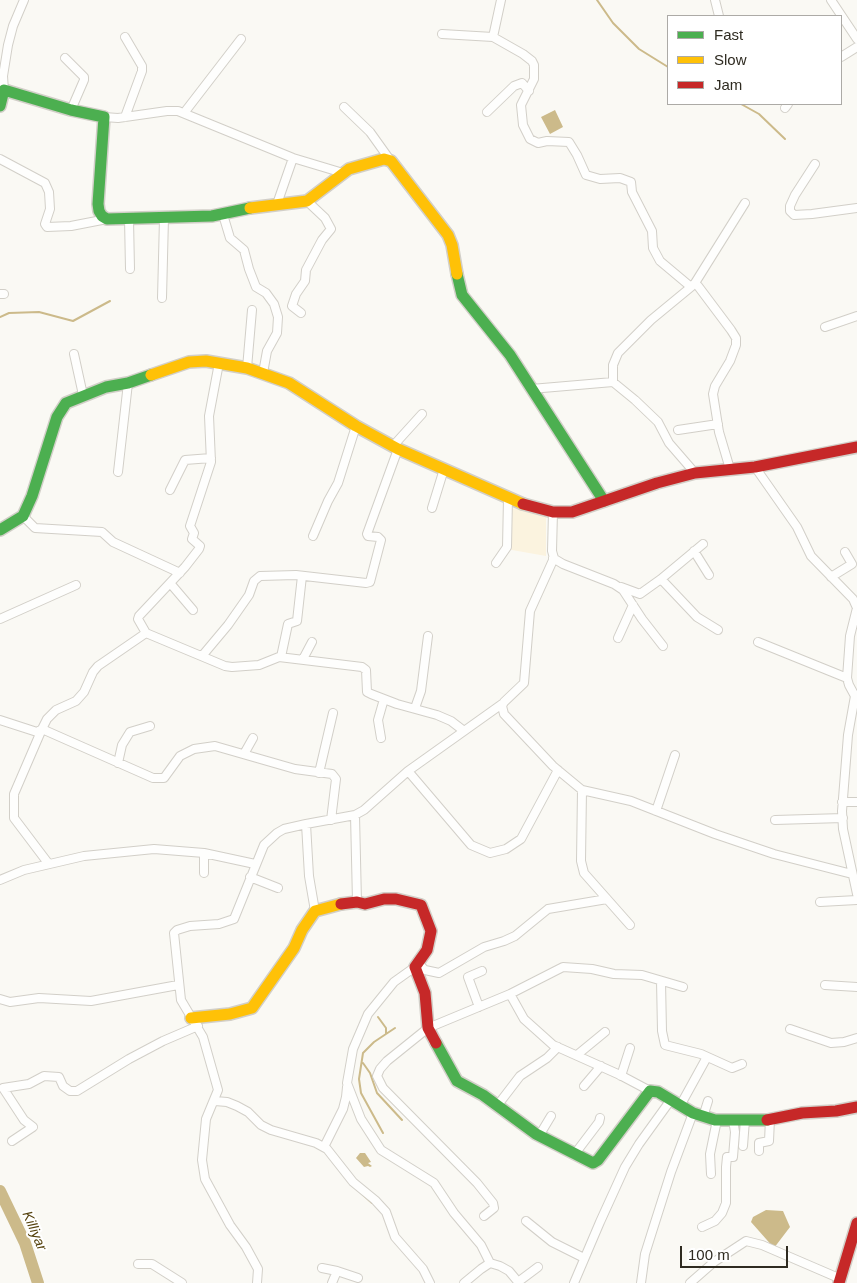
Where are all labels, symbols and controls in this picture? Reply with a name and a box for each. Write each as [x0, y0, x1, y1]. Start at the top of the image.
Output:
legend [667, 15, 842, 105]
text: Fast [714, 26, 743, 43]
text: Slow [714, 51, 747, 68]
text: Jam [714, 76, 742, 93]
water label: Killiyar [18, 1209, 50, 1253]
scale bar [682, 1236, 790, 1268]
text: 100 m [688, 1246, 730, 1263]

